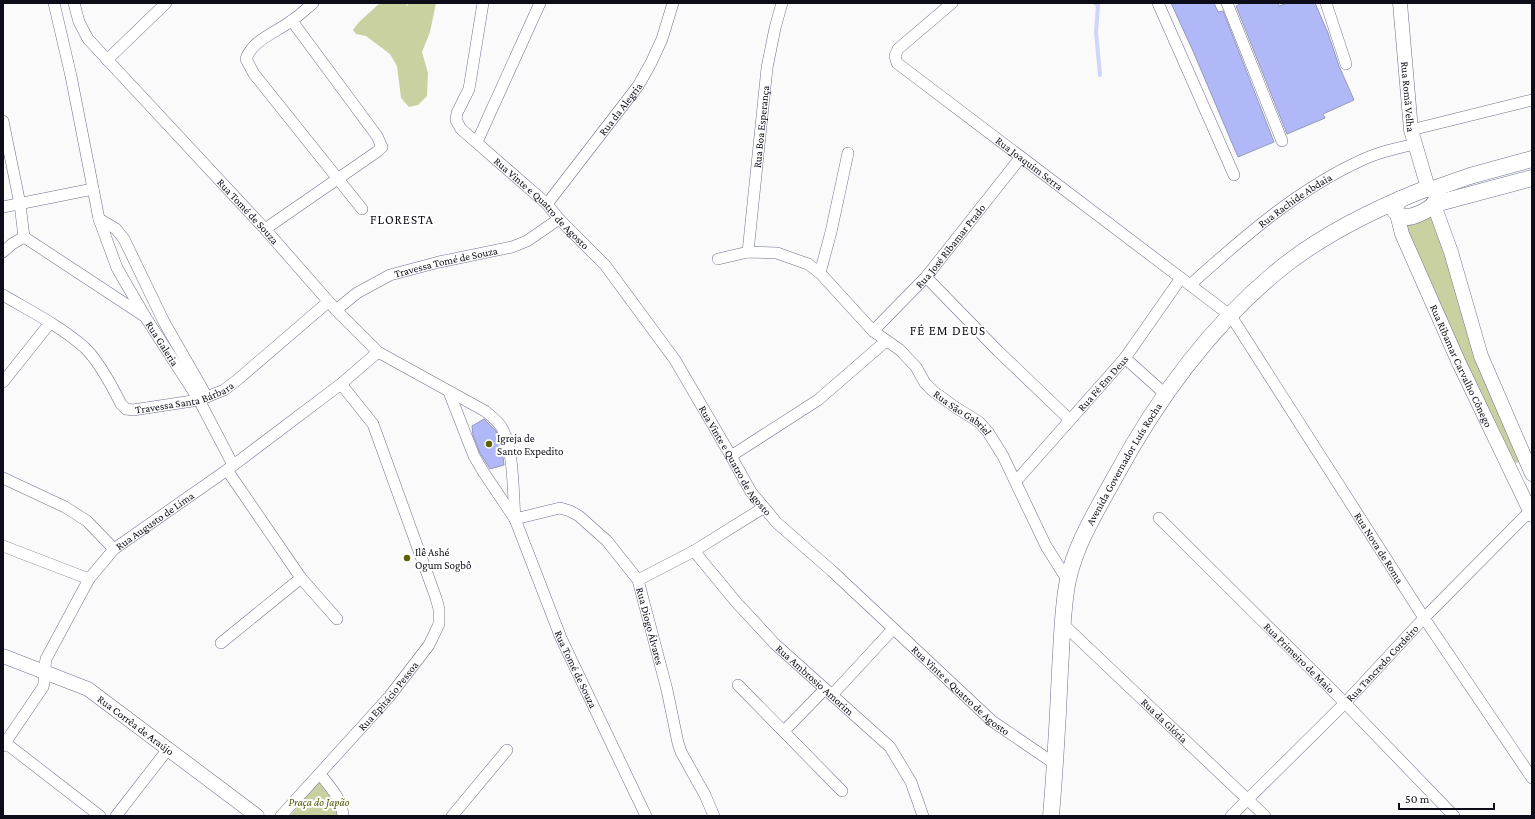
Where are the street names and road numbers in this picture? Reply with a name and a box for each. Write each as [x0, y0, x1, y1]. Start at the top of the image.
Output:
street label: Rua Romã Velha [1399, 61, 1417, 133]
street label: Rua da Alegria [596, 81, 644, 138]
street label: Rua Boa Esperança [751, 85, 772, 169]
street label: Rua Joaquim Serra [994, 134, 1065, 193]
street label: Rua Vinte e Quatro de Agosto [492, 155, 592, 252]
street label: Rua Rachide Abdaia [1256, 171, 1334, 230]
street label: Rua Tomé de Souza [215, 176, 281, 246]
street label: Rua José Ribamar Prado [913, 201, 988, 290]
street label: Travessa Tomé de Souza [393, 244, 499, 280]
street label: Rua Ribamar Carvalho Cônego [1428, 302, 1495, 429]
street label: Rua Galeria [144, 319, 181, 368]
street label: Rua Fé Em Deus [1075, 353, 1131, 413]
street label: Travessa Santa Bárbara [134, 379, 236, 416]
street label: Rua São Gabriel [931, 387, 994, 437]
street label: Avenida Governador Luís Rocha [1084, 401, 1164, 527]
street label: Rua Vinte e Quatro de Agosto [697, 403, 774, 518]
street label: Rua Augusto de Lima [113, 489, 196, 552]
street label: Rua Nova de Roma [1352, 510, 1406, 586]
street label: Rua Diogo Álvares [634, 586, 666, 666]
street label: Rua Primeiro de Maio [1262, 620, 1337, 696]
street label: Rua Tancredo Cordeiro [1344, 622, 1421, 704]
street label: Rua Tomé de Souza [553, 629, 600, 710]
street label: Rua Ambrosio Amorim [774, 642, 856, 718]
street label: Rua Vinte e Quatro de Agosto [909, 643, 1012, 737]
street label: Rua Epitácio Pessoa [356, 659, 420, 733]
street label: Rua Corrêa de Araújo [95, 692, 177, 758]
street label: Rua da Glória [1139, 696, 1190, 745]

